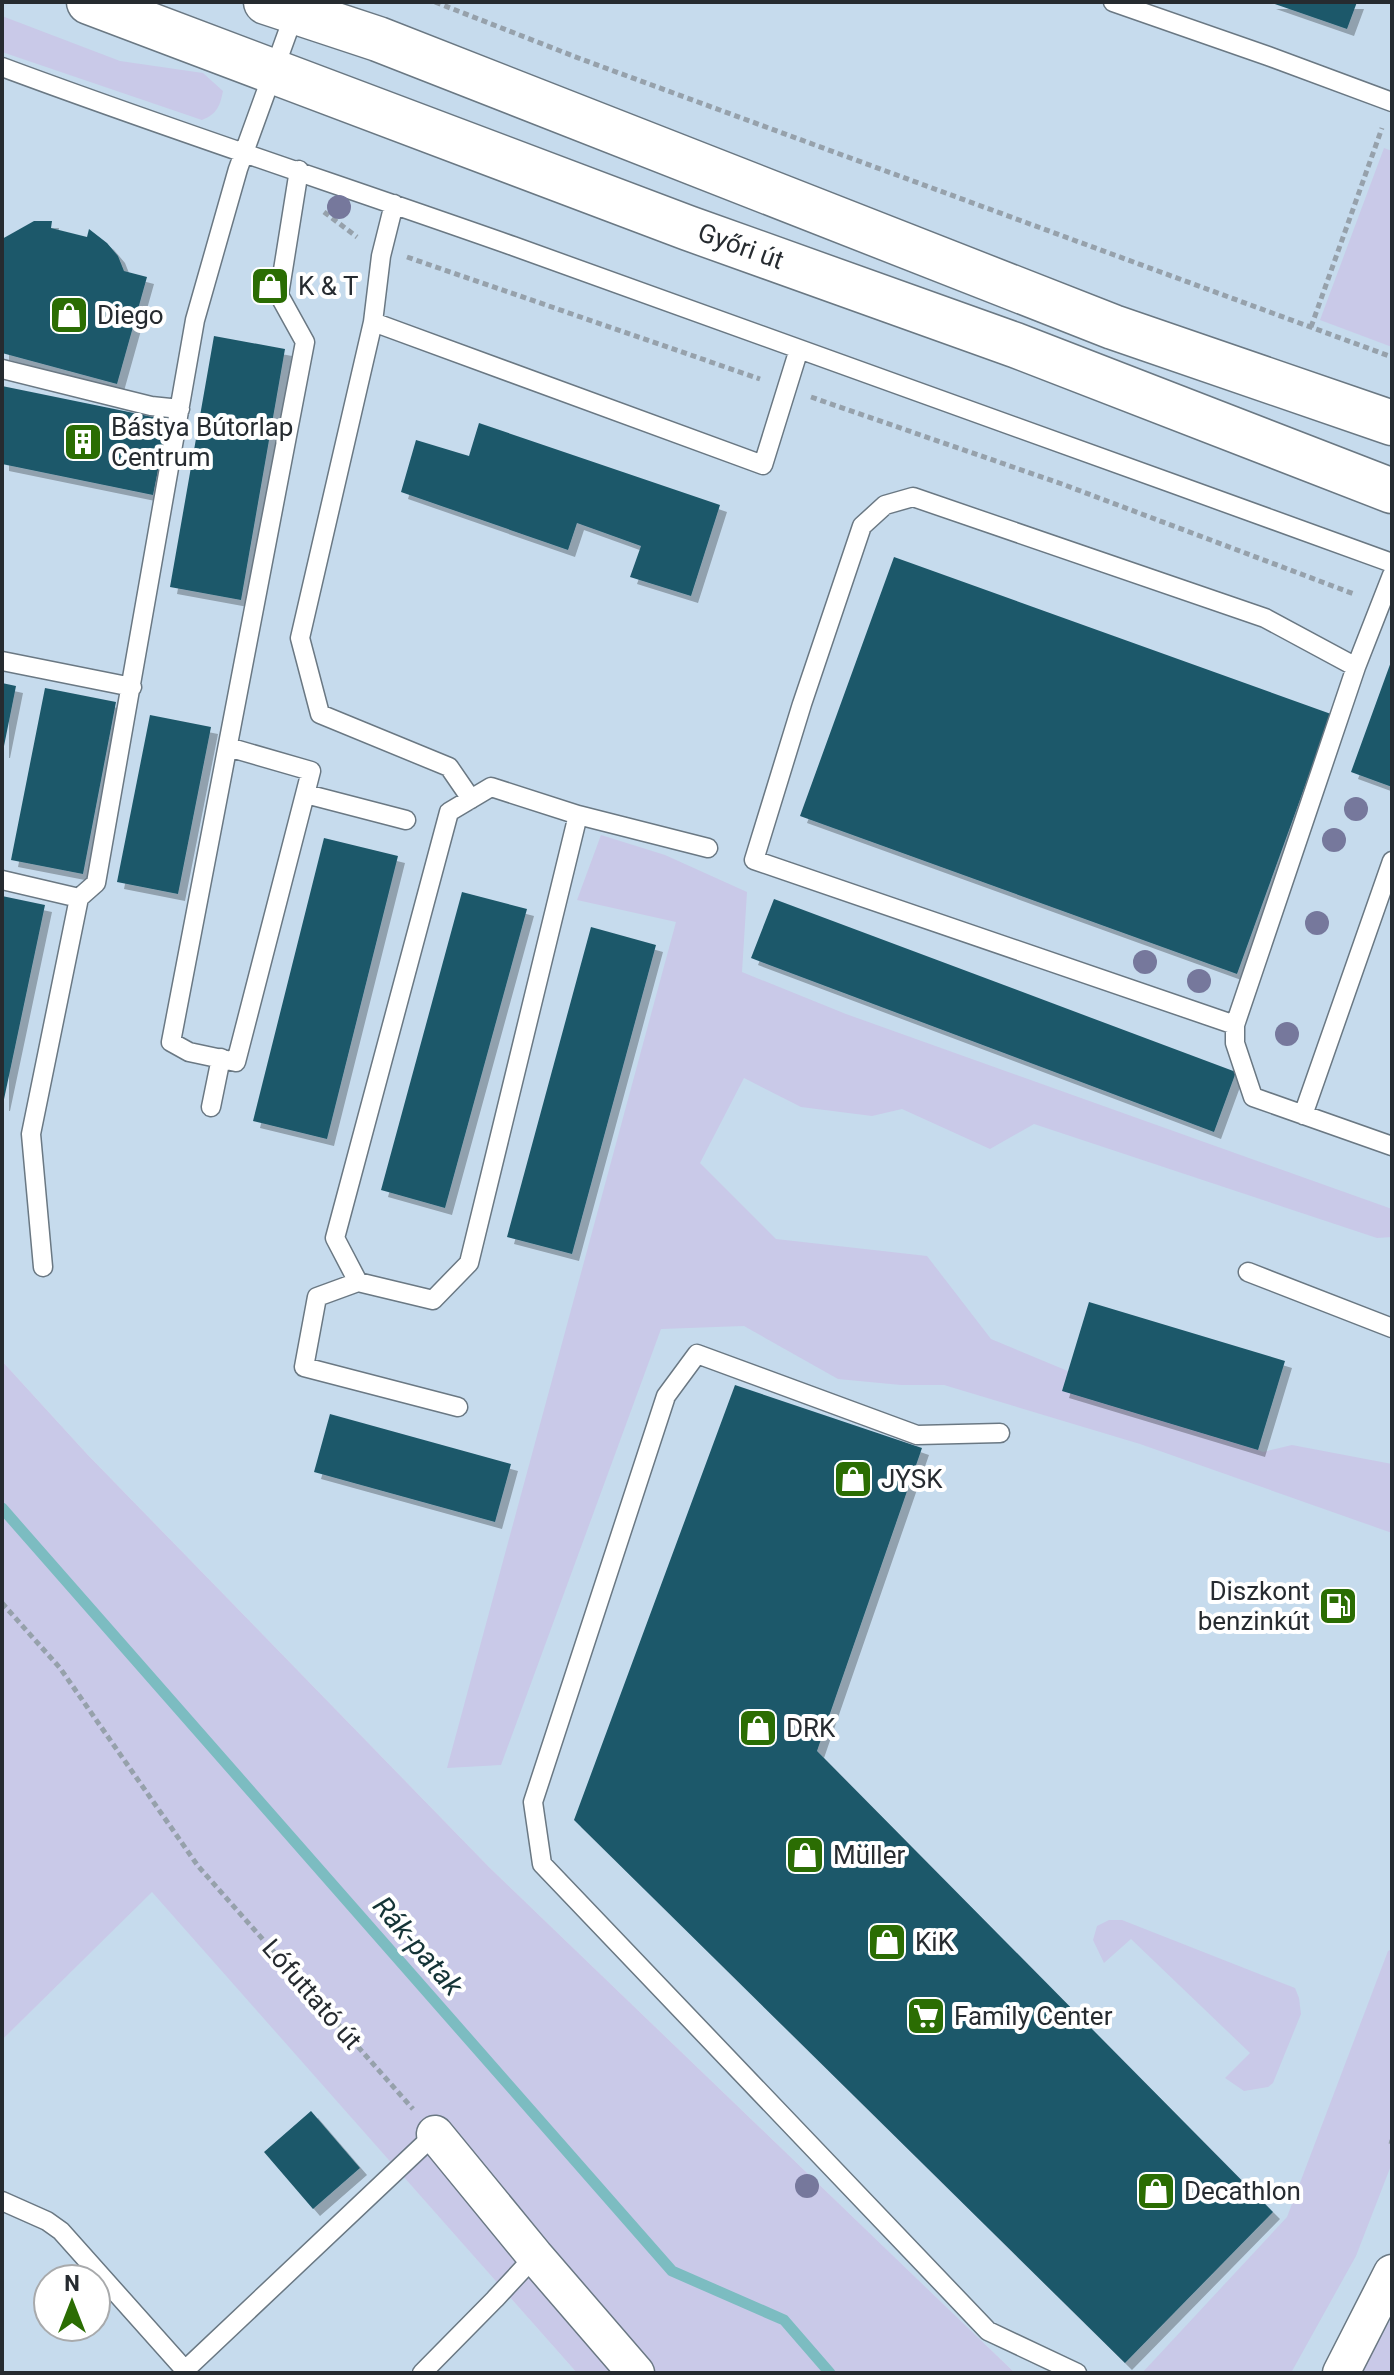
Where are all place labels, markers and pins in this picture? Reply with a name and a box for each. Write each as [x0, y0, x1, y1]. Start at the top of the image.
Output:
shop icon: K & T [249, 265, 291, 307]
place label: K & T [298, 271, 358, 301]
shop icon: Diego [48, 294, 90, 336]
place label: Diego [97, 300, 164, 330]
place label: Bástya Bútorlap Centrum [111, 412, 293, 472]
building icon: Bástya Bútorlap Centrum [62, 421, 104, 463]
shop icon: JYSK [832, 1458, 874, 1500]
place label: JYSK [881, 1464, 943, 1494]
place label: Diszkont benzinkút [1198, 1576, 1310, 1636]
fuel station icon: Diszkont benzinkút [1317, 1585, 1359, 1627]
shop icon: DRK [737, 1707, 779, 1749]
place label: DRK [786, 1713, 836, 1743]
shop icon: Müller [784, 1834, 826, 1876]
place label: Müller [833, 1840, 905, 1870]
shop icon: KiK [866, 1921, 908, 1963]
place label: KiK [915, 1927, 955, 1957]
supermarket icon: Family Center [905, 1995, 947, 2037]
place label: Family Center [954, 2001, 1113, 2031]
shop icon: Decathlon [1135, 2170, 1177, 2212]
place label: Decathlon [1184, 2176, 1301, 2206]

